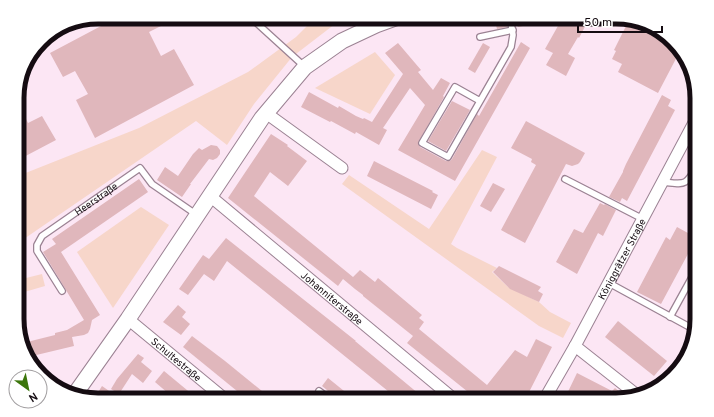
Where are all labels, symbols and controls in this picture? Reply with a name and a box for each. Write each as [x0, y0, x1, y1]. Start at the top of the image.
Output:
scale bar [578, 8, 662, 34]
text: 50 m [584, 15, 612, 31]
street label: Heerstraße [73, 180, 121, 219]
street label: Königgrätzer Straße [596, 217, 650, 302]
street label: Johanniterstraße [298, 269, 365, 329]
street label: Schultestraße [148, 336, 203, 385]
north arrow [8, 369, 48, 409]
text: N [26, 389, 40, 405]

